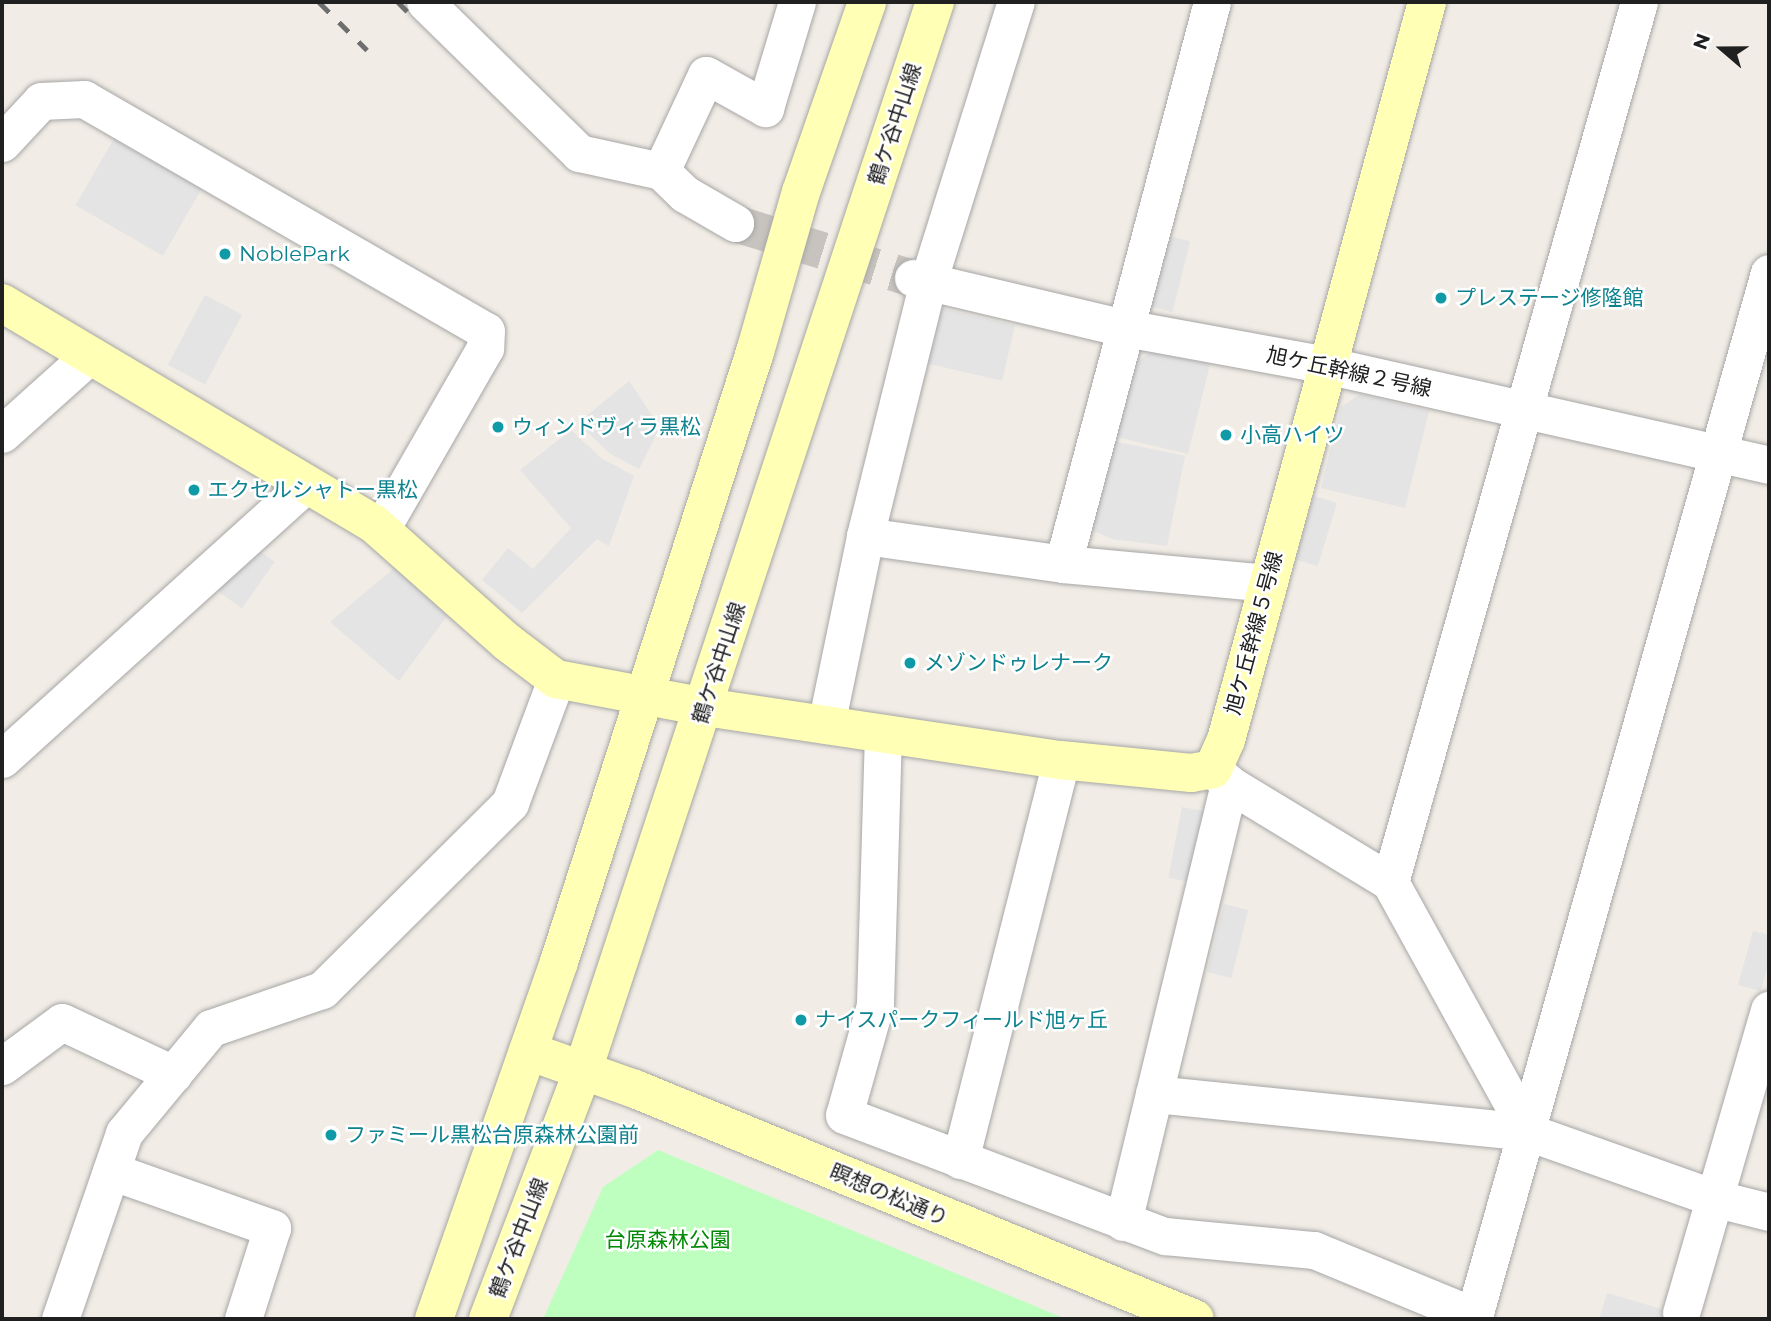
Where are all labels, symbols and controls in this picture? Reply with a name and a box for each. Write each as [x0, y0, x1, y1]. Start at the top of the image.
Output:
north arrow [1687, 14, 1757, 84]
text: N [1688, 31, 1715, 53]
street label: 鶴ケ谷中山線 [864, 60, 926, 188]
place label: NoblePark [239, 241, 350, 267]
marker: NoblePark [217, 246, 233, 262]
place label: プレステージ修隆館 [1455, 285, 1644, 311]
marker: プレステージ修隆館 [1433, 290, 1449, 306]
street label: 旭ケ丘幹線２号線 [1264, 342, 1434, 402]
place label: ウィンドヴィラ黒松 [512, 414, 701, 440]
marker: ウィンドヴィラ黒松 [490, 419, 506, 435]
place label: 小高ハイツ [1240, 422, 1345, 448]
marker: 小高ハイツ [1218, 427, 1234, 443]
place label: エクセルシャトー黒松 [208, 477, 418, 503]
marker: エクセルシャトー黒松 [186, 482, 202, 498]
street label: 旭ケ丘幹線５号線 [1220, 549, 1288, 717]
street label: 鶴ケ谷中山線 [688, 599, 750, 727]
place label: メゾンドゥレナーク [924, 650, 1113, 676]
marker: メゾンドゥレナーク [902, 655, 918, 671]
place label: ナイスパークフィールド旭ヶ丘 [815, 1007, 1109, 1033]
marker: ナイスパークフィールド旭ヶ丘 [793, 1012, 809, 1028]
place label: ファミール黒松台原森林公園前 [345, 1122, 639, 1148]
marker: ファミール黒松台原森林公園前 [323, 1127, 339, 1143]
street label: 瞑想の松通り [826, 1159, 952, 1231]
street label: 鶴ケ谷中山線 [485, 1175, 553, 1301]
park label: 台原森林公園 [605, 1227, 731, 1253]

